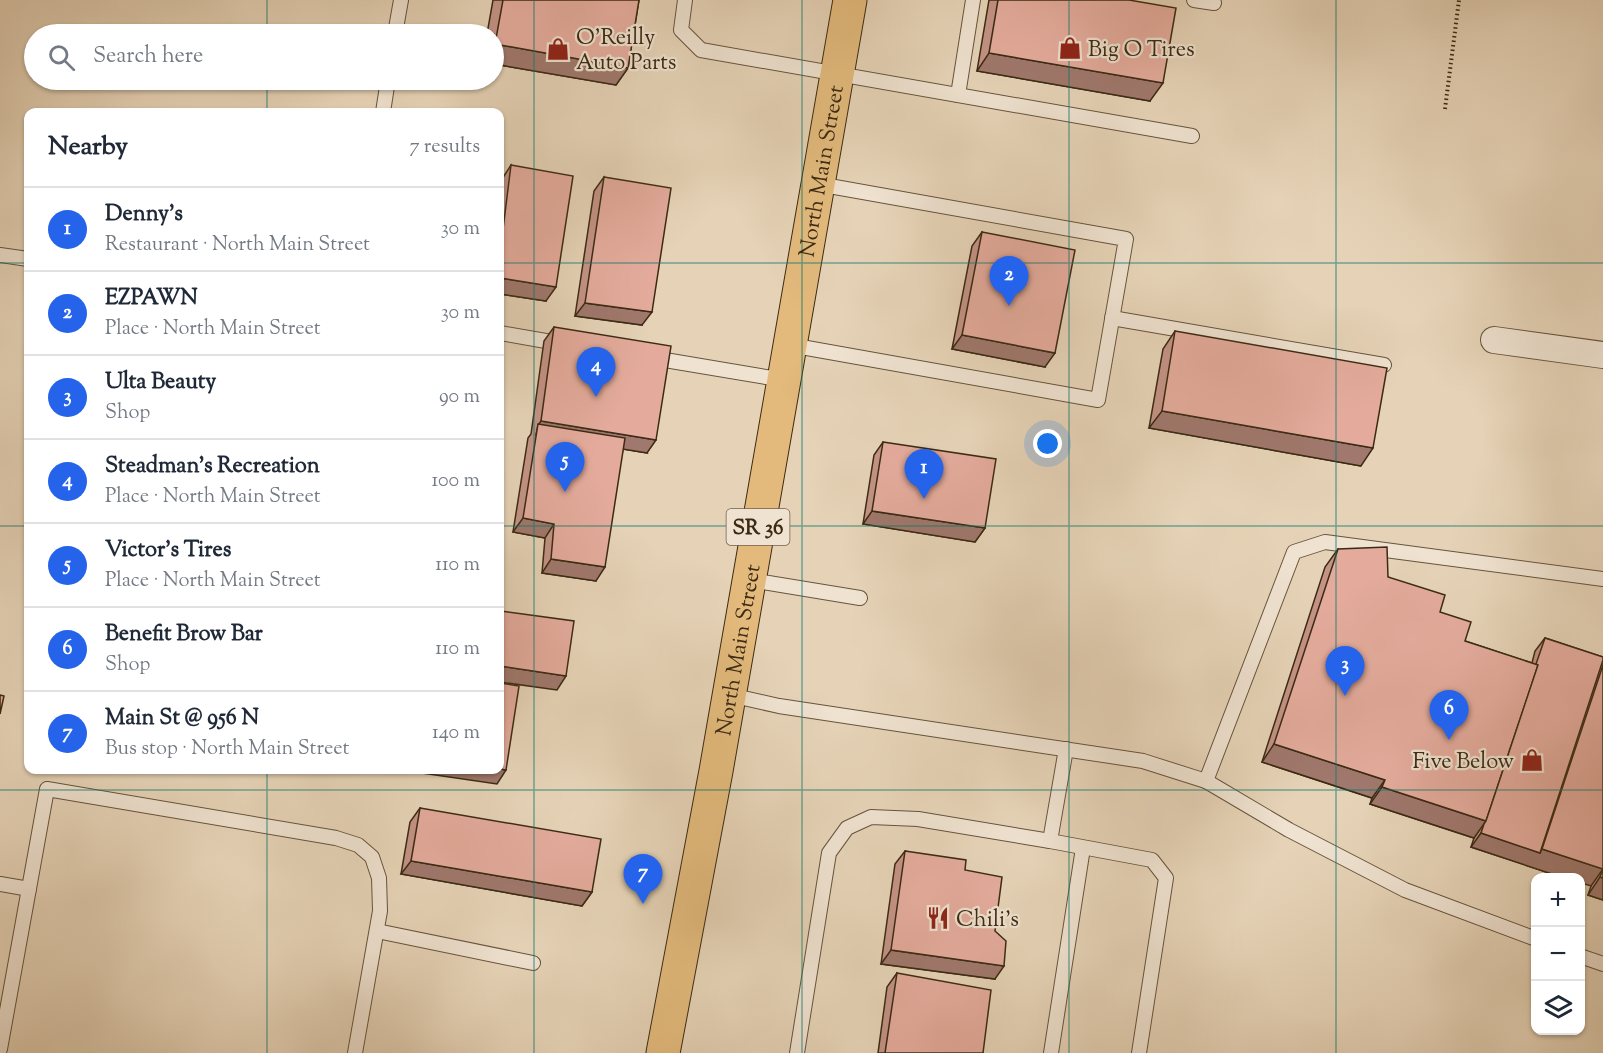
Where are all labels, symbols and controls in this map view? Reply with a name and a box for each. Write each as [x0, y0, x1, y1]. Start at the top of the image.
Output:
place label: O'Reilly Auto Parts [576, 23, 676, 80]
search box [24, 24, 504, 90]
shop icon: Big O Tires [1057, 35, 1083, 61]
place label: Big O Tires [1088, 35, 1195, 67]
shop icon: O'Reilly Auto Parts [545, 36, 571, 62]
icon: search [45, 41, 78, 74]
text: Search here [93, 41, 203, 73]
street label: North Main Street [793, 83, 854, 260]
text: Nearby [48, 129, 128, 166]
text: 7 results [409, 133, 480, 162]
text: Denny's [105, 199, 183, 231]
text: 1 [64, 215, 71, 244]
text: 30 m [441, 215, 480, 244]
text: Restaurant · North Main Street [105, 231, 370, 260]
pin: 2 [990, 256, 1028, 306]
text: EZPAWN [105, 283, 198, 315]
text: 2 [63, 299, 72, 328]
text: 30 m [441, 299, 480, 328]
text: Place · North Main Street [105, 315, 321, 344]
pin: 4 [576, 348, 616, 397]
text: Ulta Beauty [105, 367, 216, 399]
text: 3 [63, 383, 72, 412]
text: 90 m [439, 383, 480, 412]
text: Shop [105, 399, 150, 428]
your location [1033, 429, 1062, 458]
pin: 5 [546, 442, 584, 492]
pin: 1 [904, 450, 944, 499]
text: Steadman's Recreation [105, 451, 320, 483]
text: 4 [62, 467, 73, 496]
text: 100 m [431, 467, 480, 496]
text: Place · North Main Street [105, 483, 321, 512]
road number: SR 36 [726, 509, 789, 545]
text: Victor's Tires [105, 535, 231, 567]
text: 5 [64, 551, 71, 580]
text: 110 m [435, 551, 480, 580]
street label: North Main Street [709, 561, 771, 739]
text: Place · North Main Street [105, 567, 321, 596]
text: Benefit Brow Bar [105, 619, 263, 651]
text: 6 [63, 635, 72, 664]
text: 110 m [435, 635, 480, 664]
pin: 3 [1326, 646, 1364, 696]
text: Shop [105, 651, 150, 680]
pin: 6 [1430, 690, 1468, 740]
text: Main St @ 956 N [105, 703, 259, 735]
text: 7 [62, 719, 73, 748]
text: 140 m [432, 719, 480, 748]
text: Bus stop · North Main Street [105, 735, 349, 764]
place label: Five Below [1412, 747, 1515, 779]
shop icon: Five Below [1519, 747, 1545, 773]
pin: 7 [624, 854, 662, 904]
map controls [1531, 873, 1585, 1035]
button: + [1531, 873, 1585, 927]
restaurant icon: Chili's [925, 905, 951, 931]
place label: Chili's [956, 905, 1019, 937]
button: − [1531, 927, 1585, 981]
button: layers [1531, 981, 1585, 1035]

